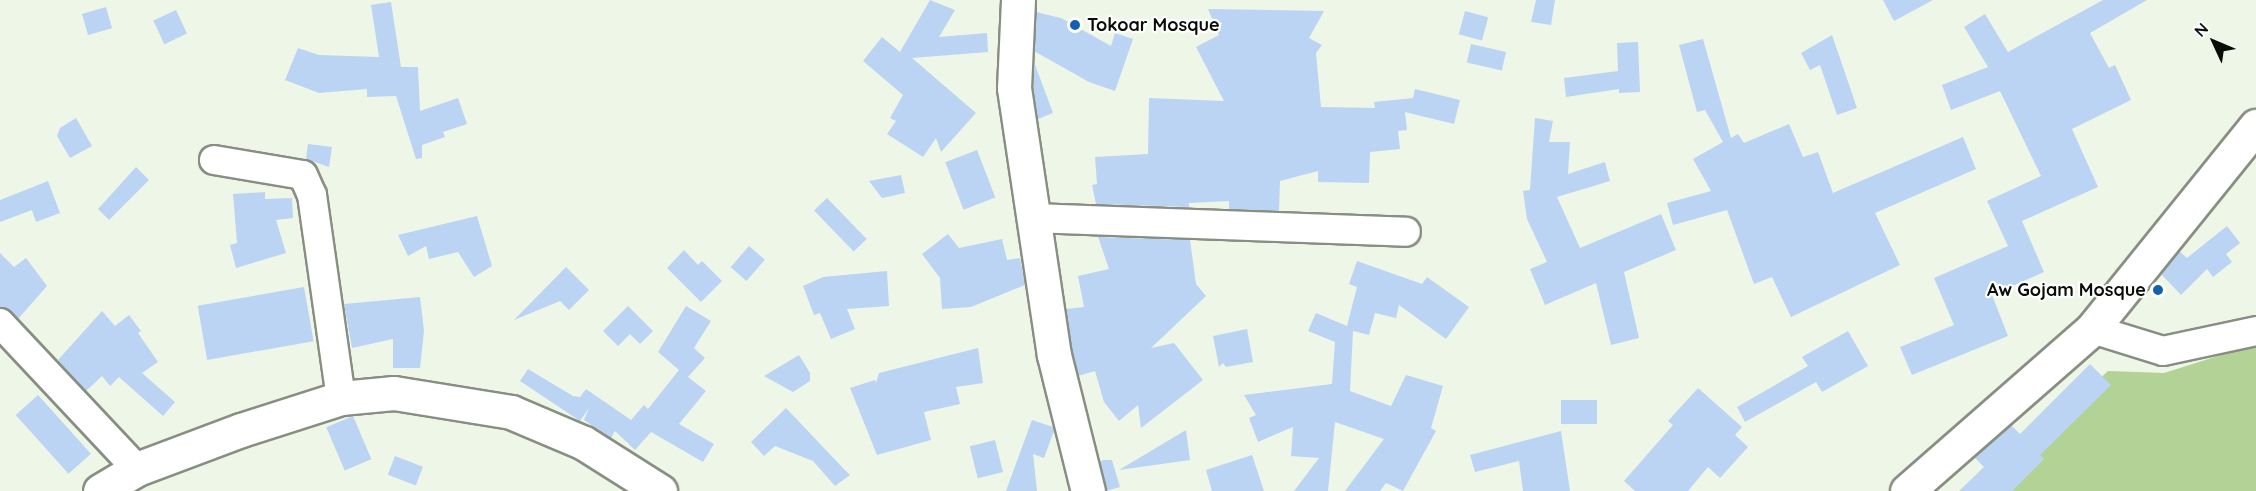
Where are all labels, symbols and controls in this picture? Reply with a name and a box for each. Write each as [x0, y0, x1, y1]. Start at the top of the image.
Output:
north arrow [2184, 12, 2244, 72]
place label: Tokoar Mosque [1087, 14, 1220, 36]
marker: Tokoar Mosque [1068, 18, 1082, 32]
text: N [2190, 18, 2212, 41]
place label: Aw Gojam Mosque [1987, 279, 2146, 301]
marker: Aw Gojam Mosque [2151, 283, 2165, 297]

